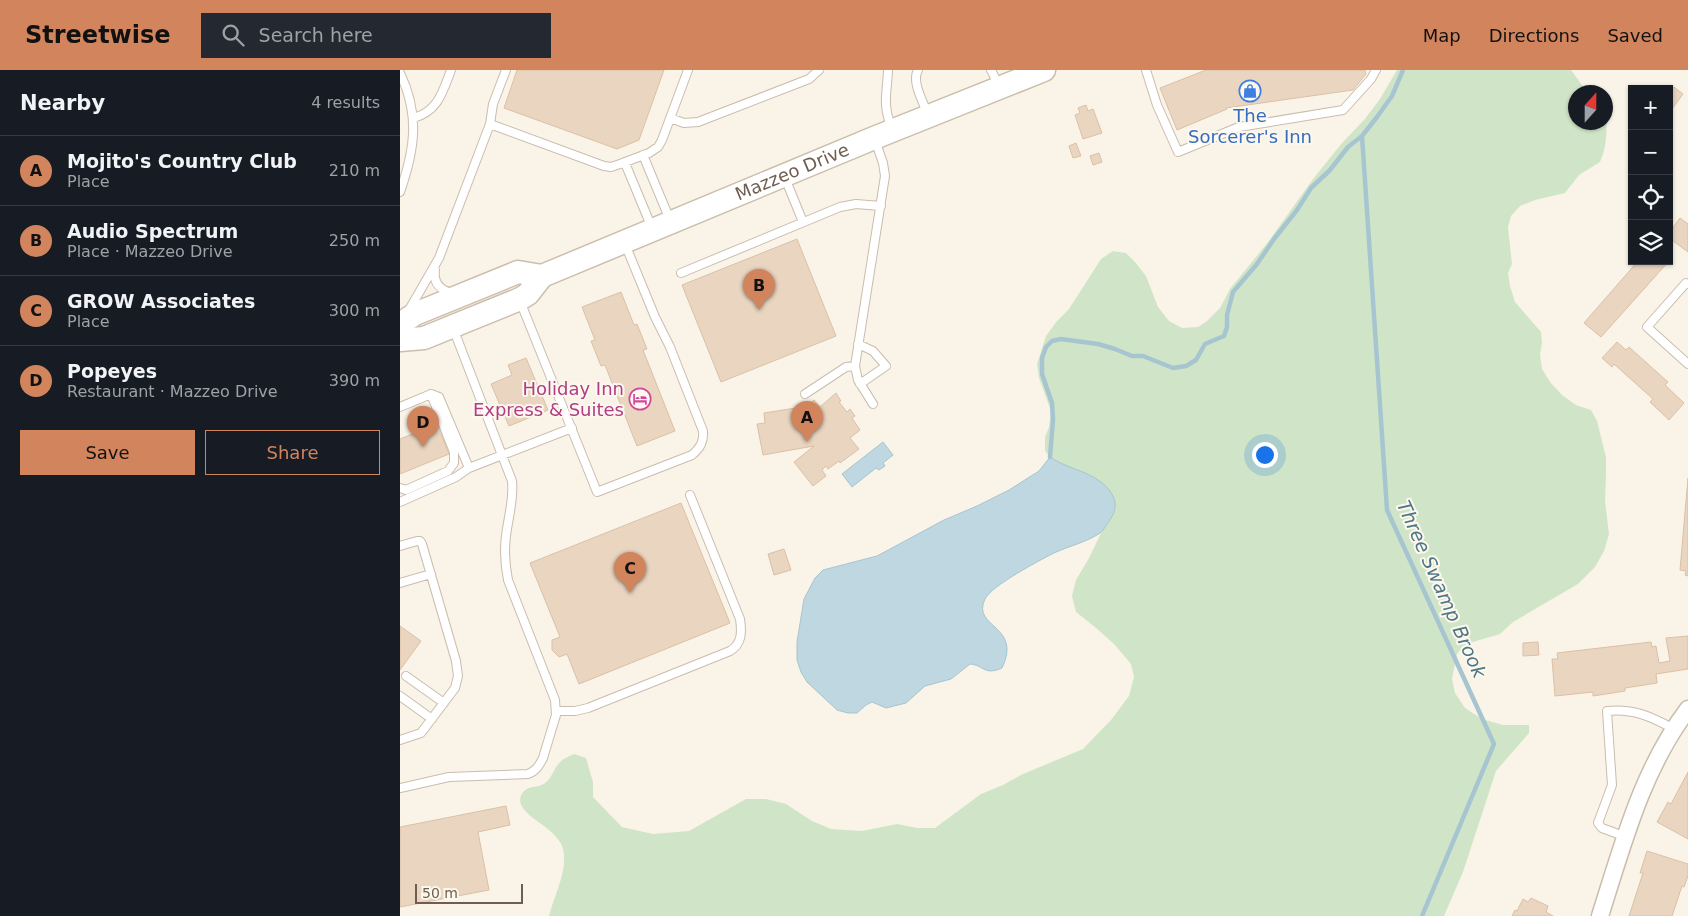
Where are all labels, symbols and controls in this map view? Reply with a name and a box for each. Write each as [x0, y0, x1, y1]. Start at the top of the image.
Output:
search box [201, 13, 551, 58]
text: Streetwise [25, 21, 171, 49]
icon: search [219, 21, 247, 49]
text: Search here [259, 24, 373, 46]
text: Map [1423, 25, 1461, 46]
text: Directions [1489, 25, 1579, 46]
text: Saved [1607, 25, 1663, 46]
shop icon: The Sorcerer's Inn [1238, 79, 1262, 103]
north arrow [1568, 85, 1613, 130]
map controls [1628, 85, 1673, 265]
button: + [1628, 85, 1673, 130]
text: Nearby [20, 91, 105, 115]
text: 4 results [311, 93, 380, 112]
place label: The Sorcerer's Inn [1188, 105, 1312, 147]
button: − [1628, 130, 1673, 175]
street label: Mazzeo Drive [732, 139, 852, 204]
text: Mojito's Country Club [67, 150, 297, 172]
text: A [30, 161, 42, 180]
text: 210 m [329, 161, 380, 180]
text: Place [67, 172, 110, 191]
button: locate [1628, 175, 1673, 220]
text: Audio Spectrum [67, 220, 238, 242]
button: layers [1628, 220, 1673, 265]
text: B [30, 231, 42, 250]
text: 250 m [329, 231, 380, 250]
text: Place · Mazzeo Drive [67, 242, 233, 261]
pin: B [743, 269, 775, 310]
text: GROW Associates [67, 290, 255, 312]
text: C [30, 301, 42, 320]
text: 300 m [329, 301, 380, 320]
text: Place [67, 312, 110, 331]
text: Popeyes [67, 360, 157, 382]
text: D [29, 371, 43, 390]
text: 390 m [329, 371, 380, 390]
place label: Holiday Inn Express & Suites [473, 378, 624, 420]
text: Restaurant · Mazzeo Drive [67, 382, 278, 401]
hotel icon: Holiday Inn Express & Suites [628, 387, 652, 411]
pin: A [791, 401, 823, 442]
pin: D [407, 406, 439, 447]
button: Save [20, 430, 195, 475]
button: Share [205, 430, 380, 475]
your location [1252, 442, 1278, 468]
water label: Three Swamp Brook [1393, 497, 1491, 682]
pin: C [614, 552, 646, 593]
scale bar [415, 881, 522, 904]
text: 50 m [422, 885, 458, 901]

